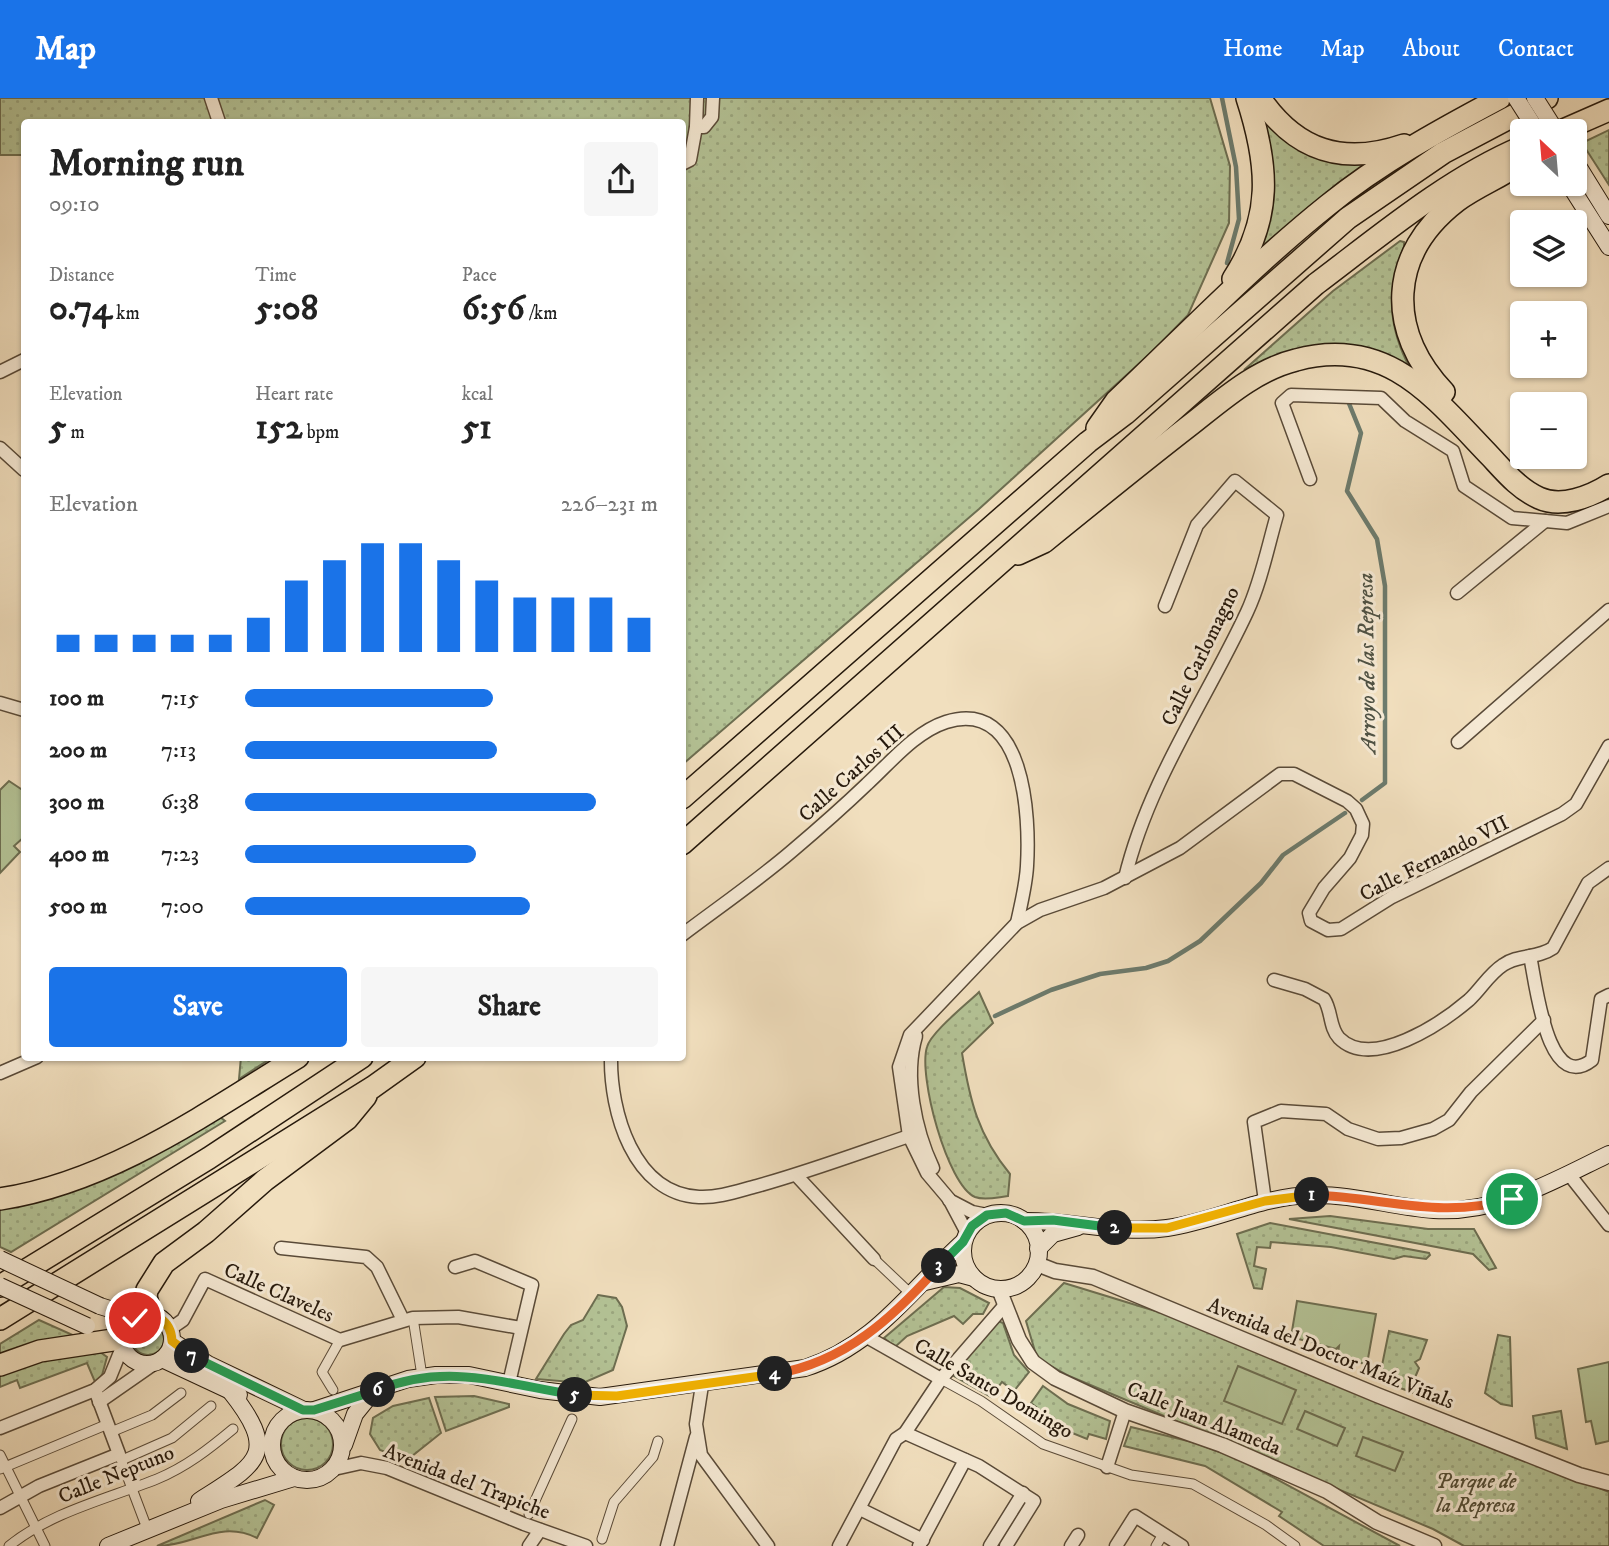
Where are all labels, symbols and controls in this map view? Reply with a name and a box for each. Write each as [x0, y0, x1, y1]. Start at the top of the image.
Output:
text: Map [35, 29, 96, 70]
text: Home [1223, 34, 1282, 64]
text: Map [1320, 34, 1365, 64]
text: About [1403, 34, 1460, 64]
text: Contact [1498, 34, 1574, 64]
north arrow [1510, 119, 1587, 196]
map controls [1510, 119, 1587, 469]
text: Morning run [49, 140, 244, 188]
button: share [584, 142, 658, 216]
text: 09:10 [49, 190, 100, 219]
button: layers [1510, 210, 1587, 287]
text: Distance [49, 264, 114, 287]
text: Time [255, 264, 297, 287]
text: Pace [462, 264, 497, 287]
text: 0.74 [49, 287, 112, 331]
text: 5:08 [255, 287, 318, 331]
text: 6:56 [462, 287, 525, 331]
button: + [1510, 301, 1587, 378]
text: km [112, 302, 140, 325]
text: /km [525, 302, 558, 325]
text: Elevation [49, 383, 123, 406]
text: Heart rate [255, 383, 333, 406]
text: kcal [462, 383, 493, 406]
button: − [1510, 392, 1587, 469]
text: 5 [49, 406, 66, 450]
text: 152 [255, 406, 303, 450]
text: 51 [462, 406, 492, 450]
text: m [66, 421, 85, 444]
text: bpm [303, 421, 339, 444]
text: Elevation [49, 490, 138, 519]
text: 226–231 m [561, 490, 658, 519]
water label: Arroyo de las Represa [1351, 572, 1384, 756]
street label: Calle Carlomagno [1156, 583, 1246, 730]
text: 100 m [49, 684, 104, 713]
text: 7:15 [161, 684, 199, 713]
street label: Calle Carlos III [793, 720, 910, 828]
text: 200 m [49, 736, 107, 765]
text: 7:13 [161, 736, 196, 765]
text: 300 m [49, 788, 105, 817]
text: 6:38 [161, 788, 199, 817]
street label: Calle Fernando VII [1355, 810, 1513, 908]
text: 400 m [49, 840, 109, 869]
text: 7:23 [161, 840, 199, 869]
text: 500 m [49, 892, 107, 921]
text: 7:00 [161, 892, 204, 921]
button: Save [49, 967, 347, 1047]
button: Share [361, 967, 658, 1047]
pin [1482, 1169, 1542, 1229]
pin: 1 [1294, 1178, 1330, 1212]
icon: arrive [1493, 1180, 1531, 1218]
text: 1 [1308, 1183, 1315, 1206]
pin: 2 [1098, 1210, 1132, 1246]
text: 2 [1110, 1216, 1119, 1239]
pin: 3 [922, 1248, 956, 1284]
text: 3 [935, 1254, 942, 1277]
street label: Calle Claveles [220, 1257, 338, 1329]
pin [105, 1288, 165, 1348]
street label: Avenida del Doctor Maíz Viñals [1203, 1292, 1458, 1415]
icon: check [116, 1299, 154, 1337]
street label: Calle Santo Domingo [909, 1333, 1078, 1445]
pin: 7 [174, 1338, 210, 1374]
text: 7 [186, 1344, 197, 1367]
pin: 4 [758, 1356, 792, 1392]
text: 4 [769, 1362, 780, 1385]
pin: 6 [360, 1372, 396, 1408]
street label: Calle Juan Alameda [1123, 1376, 1284, 1462]
text: 6 [373, 1378, 382, 1401]
pin: 5 [558, 1378, 592, 1412]
text: 5 [570, 1383, 579, 1406]
street label: Avenida del Trapiche [380, 1438, 554, 1526]
street label: Calle Neptuno [55, 1440, 178, 1510]
park label: Parque de la Represa [1435, 1469, 1517, 1519]

